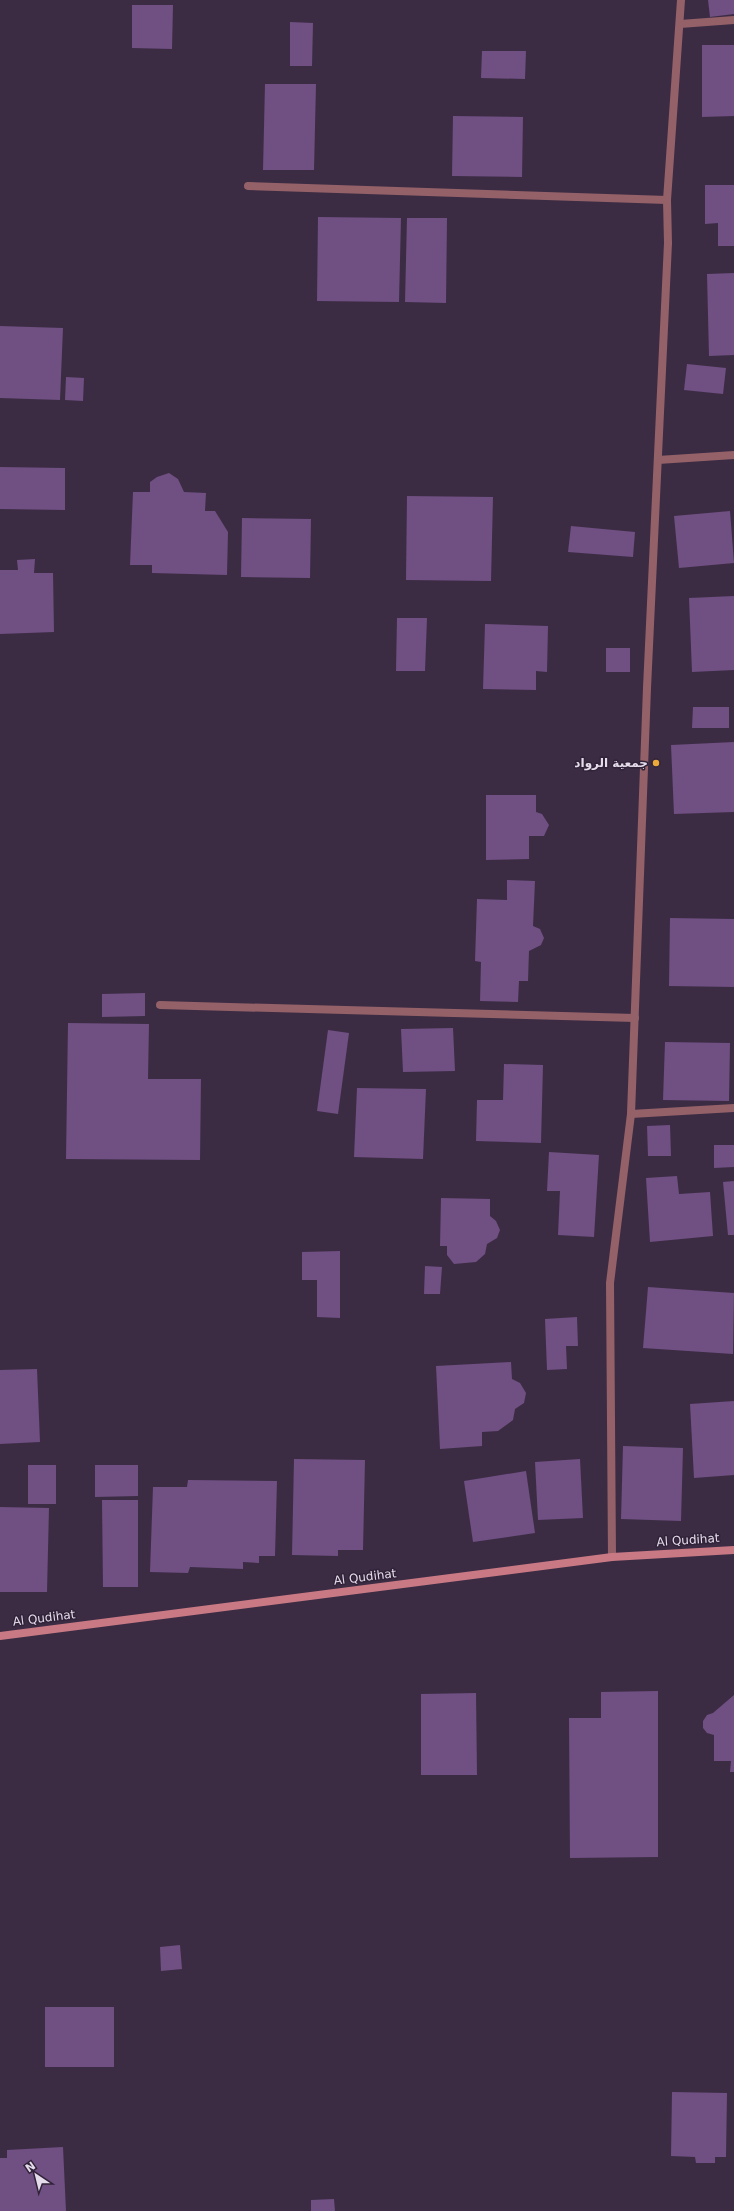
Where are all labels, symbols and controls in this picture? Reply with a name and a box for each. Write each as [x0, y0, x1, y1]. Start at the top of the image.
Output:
place label: جمعية الرواد [574, 756, 648, 771]
marker: جمعية الرواد [651, 758, 661, 768]
street label: Al Qudihat [656, 1531, 720, 1549]
street label: Al Qudihat [333, 1566, 397, 1588]
street label: Al Qudihat [12, 1607, 76, 1629]
north arrow [16, 2155, 56, 2195]
text: N [23, 2159, 38, 2175]

